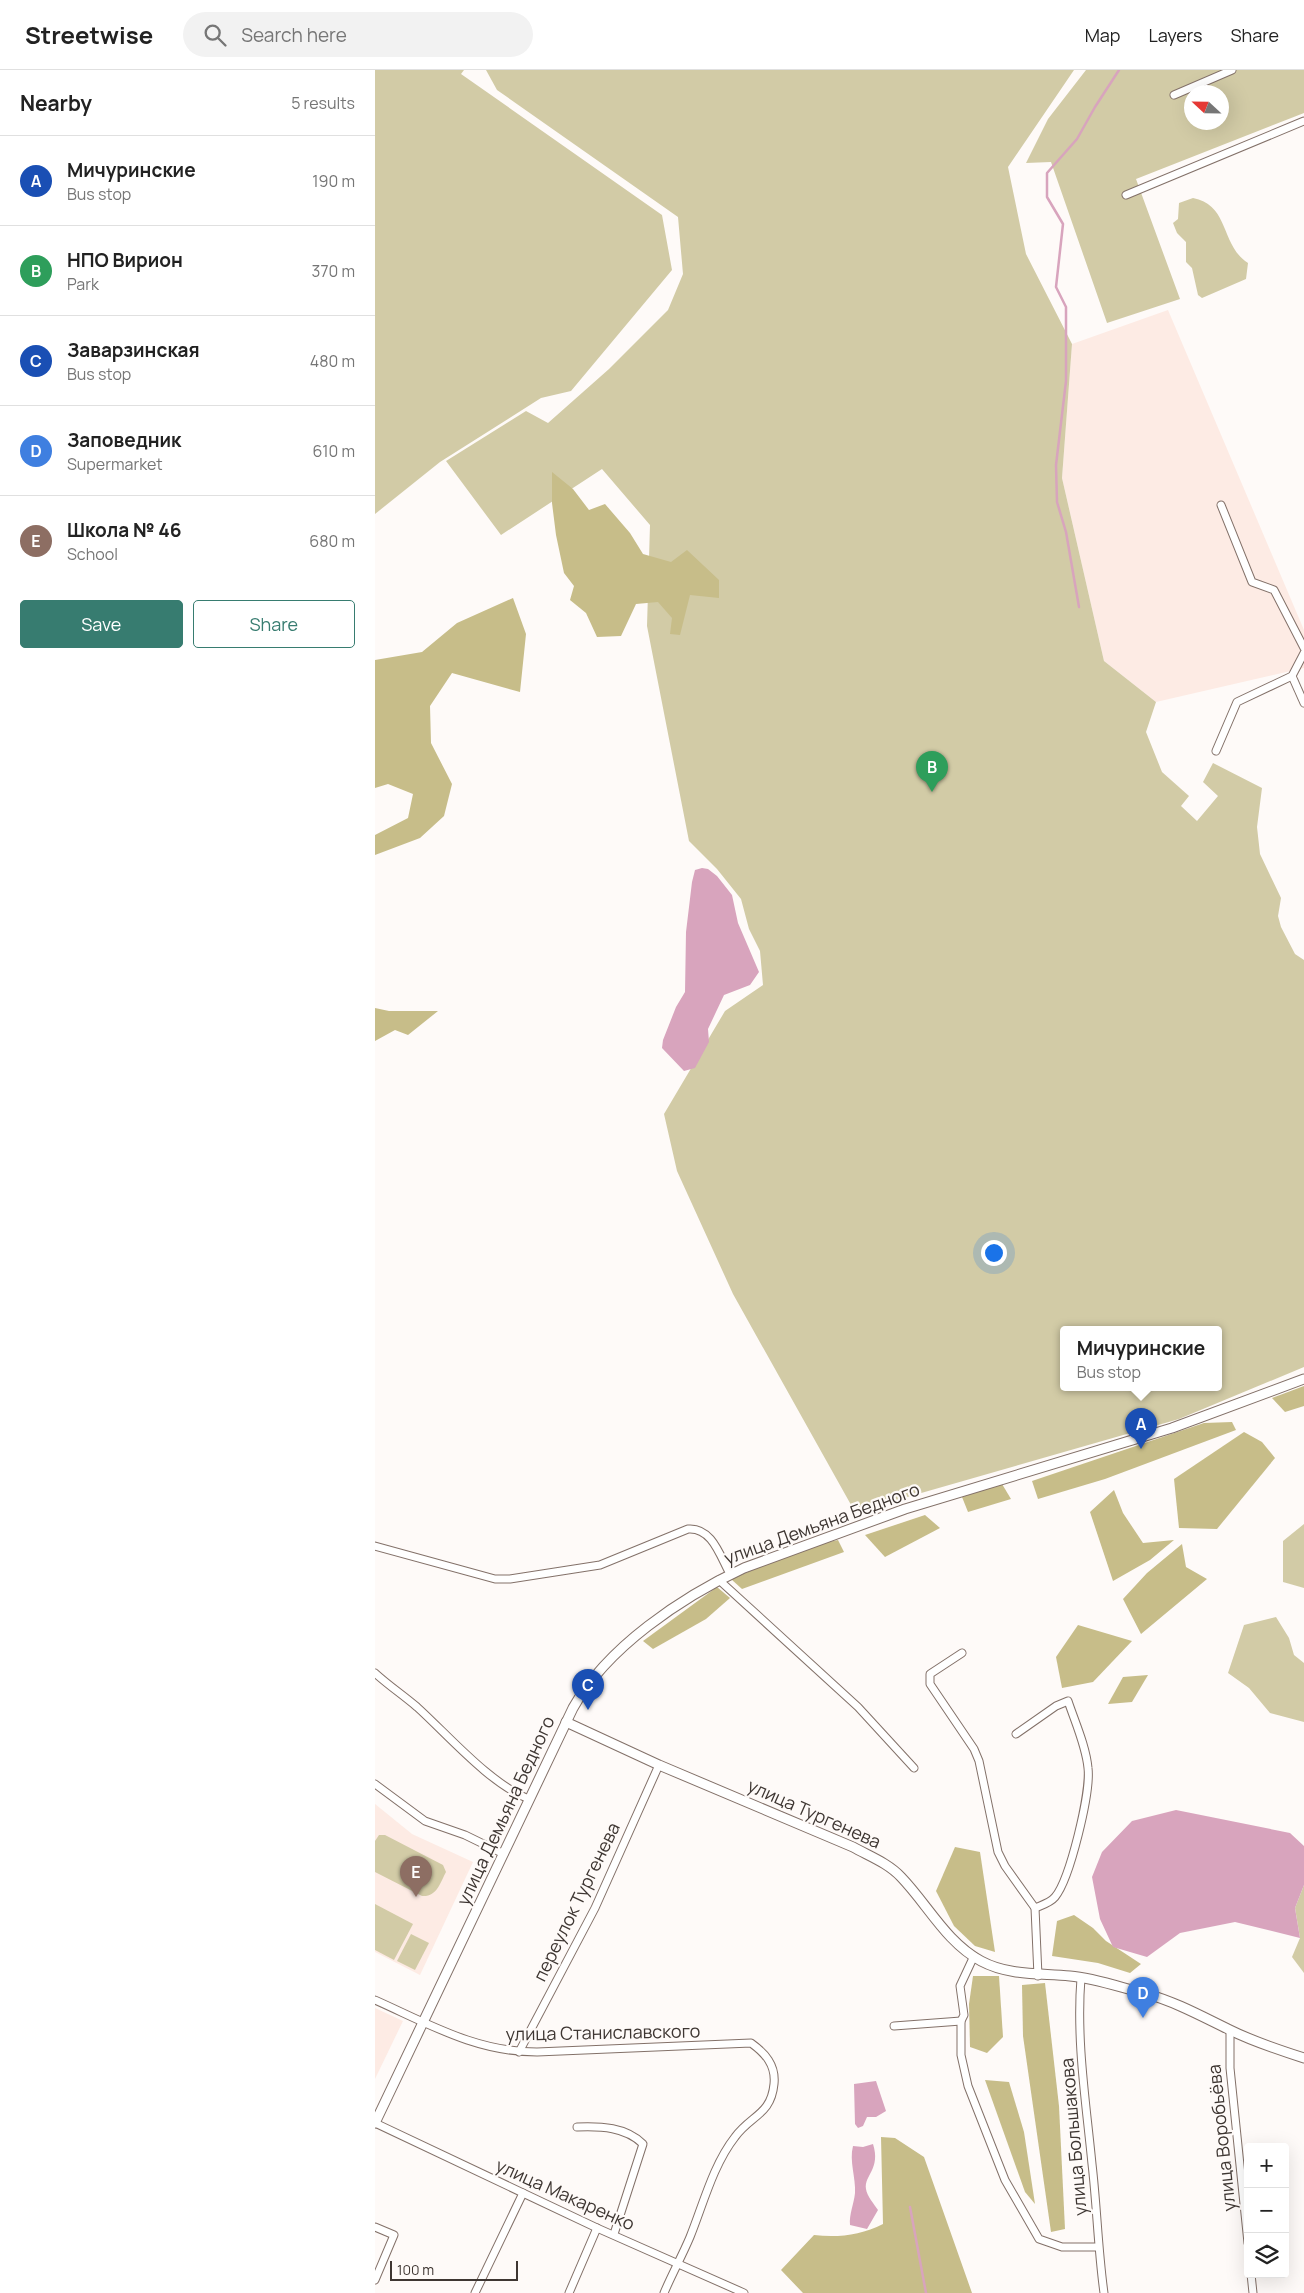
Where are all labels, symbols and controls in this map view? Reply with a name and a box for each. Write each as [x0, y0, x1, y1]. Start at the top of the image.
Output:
search box [183, 12, 533, 57]
text: Streetwise [25, 18, 153, 51]
icon: search [201, 21, 229, 49]
text: Search here [241, 22, 347, 48]
text: Map [1085, 23, 1120, 47]
text: Layers [1148, 23, 1202, 47]
text: Share [1230, 23, 1279, 47]
north arrow [1184, 85, 1229, 130]
text: Nearby [20, 89, 92, 117]
text: 5 results [291, 92, 355, 114]
text: Мичуринские [67, 157, 196, 183]
text: A [31, 170, 41, 192]
text: 190 m [312, 170, 355, 192]
text: Bus stop [67, 183, 131, 205]
text: НПО Вирион [67, 247, 183, 273]
text: B [31, 260, 41, 282]
text: 370 m [312, 260, 355, 282]
text: Park [67, 273, 99, 295]
text: Заварзинская [67, 337, 200, 363]
text: C [30, 350, 42, 372]
text: 480 m [310, 350, 355, 372]
text: Bus stop [67, 363, 131, 385]
text: Заповедник [67, 427, 181, 453]
text: D [30, 440, 42, 462]
text: 610 m [313, 440, 355, 462]
text: Supermarket [67, 453, 163, 475]
text: Школа № 46 [67, 517, 182, 543]
text: E [31, 530, 41, 552]
text: 680 m [309, 530, 355, 552]
text: School [67, 543, 118, 565]
button: Save [20, 600, 183, 648]
button: Share [193, 600, 355, 648]
pin: B [916, 751, 948, 792]
your location [981, 1240, 1007, 1266]
popup [1060, 1326, 1222, 1391]
text: Мичуринские [1077, 1335, 1205, 1361]
text: Bus stop [1077, 1361, 1141, 1383]
pin: A [1125, 1408, 1157, 1449]
street label: улица Демьяна Бедного [721, 1476, 923, 1570]
pin: C [572, 1669, 604, 1710]
street label: улица Демьяна Бедного [451, 1712, 560, 1909]
street label: улица Тургенева [744, 1773, 885, 1853]
street label: переулок Тургенева [527, 1818, 625, 1985]
pin: E [400, 1856, 432, 1897]
pin: D [1127, 1977, 1159, 2018]
street label: улица Станиславского [505, 2018, 701, 2046]
street label: улица Большакова [1054, 2057, 1092, 2217]
street label: улица Воробьёва [1201, 2063, 1241, 2213]
map controls [1244, 2143, 1289, 2278]
button: + [1244, 2143, 1289, 2188]
street label: улица Макаренко [492, 2153, 639, 2235]
button: − [1244, 2188, 1289, 2233]
button: layers [1244, 2233, 1289, 2278]
scale bar [390, 2258, 517, 2281]
text: 100 m [397, 2260, 434, 2279]

